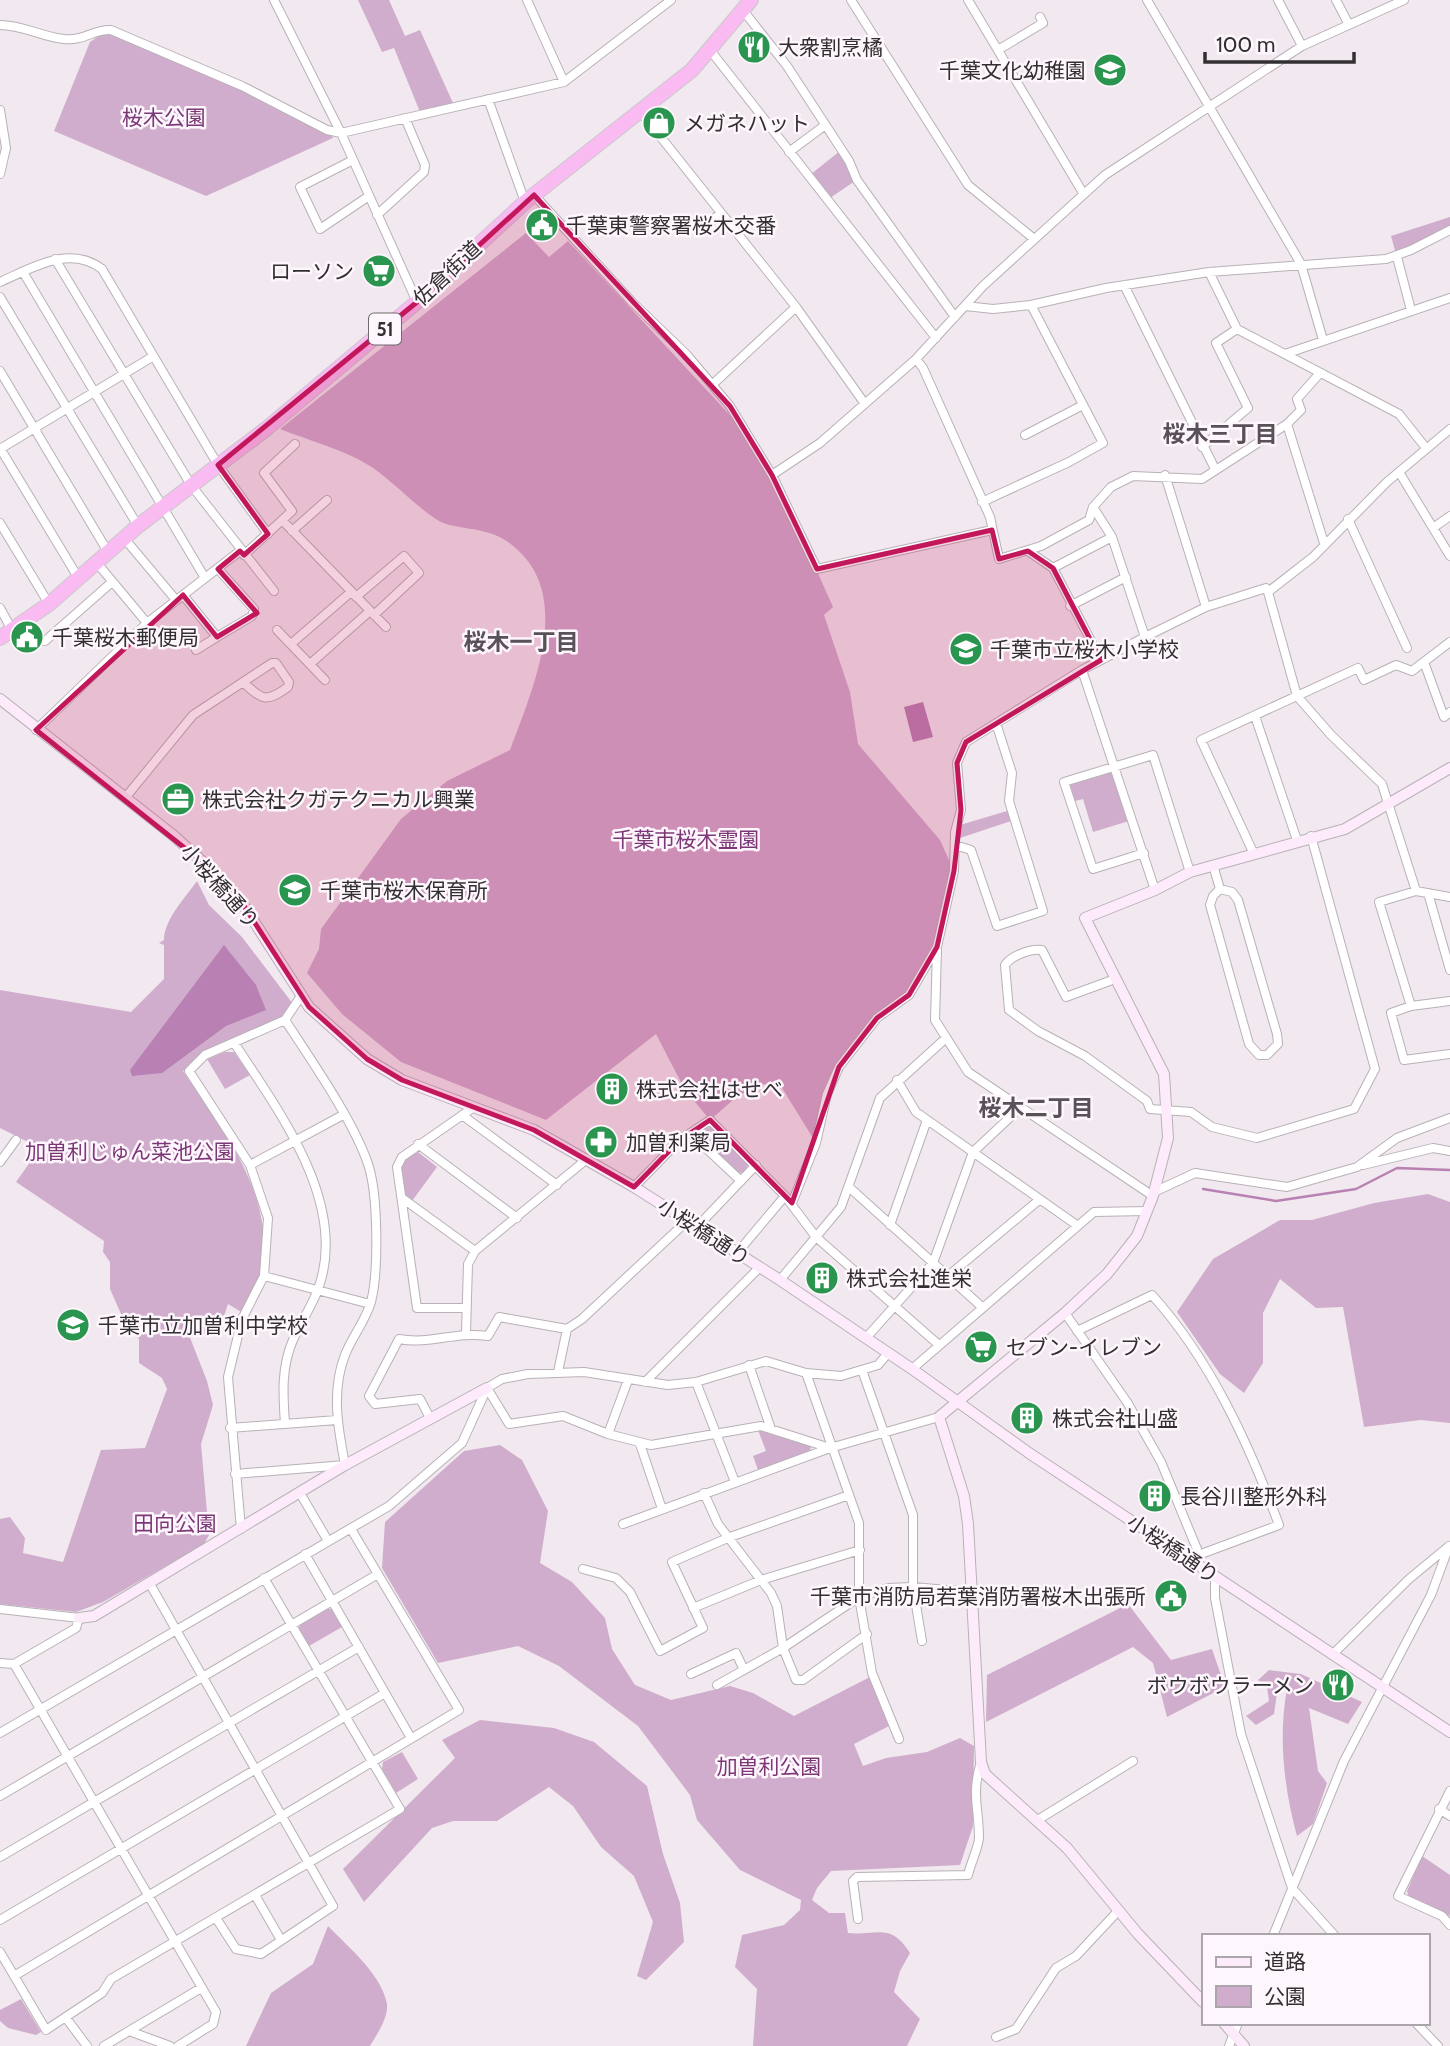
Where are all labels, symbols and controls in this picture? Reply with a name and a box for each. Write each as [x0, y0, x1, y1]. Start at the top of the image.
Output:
scale bar [1205, 21, 1354, 65]
restaurant icon: 大衆割烹橘 [735, 28, 773, 66]
text: 100 m [1216, 32, 1275, 57]
place label: 大衆割烹橘 [778, 35, 883, 60]
school or university icon: 千葉文化幼稚園 [1091, 51, 1129, 89]
place label: 千葉文化幼稚園 [939, 58, 1086, 83]
shop icon: メガネハット [640, 104, 678, 142]
park label: 桜木公園 [122, 105, 206, 130]
place label: メガネハット [684, 111, 810, 136]
public building icon: 千葉東警察署桜木交番 [523, 206, 561, 244]
place label: 千葉東警察署桜木交番 [566, 213, 776, 238]
street label: 佐倉街道 [408, 235, 486, 311]
supermarket icon: ローソン [360, 252, 398, 290]
place label: ローソン [270, 259, 354, 284]
road number: 51 [369, 314, 401, 344]
district label: 桜木三丁目 [1163, 420, 1278, 448]
public building icon: 千葉桜木郵便局 [8, 618, 46, 656]
place label: 千葉桜木郵便局 [52, 625, 199, 650]
district label: 桜木一丁目 [464, 628, 579, 656]
school or university icon: 千葉市立桜木小学校 [947, 630, 985, 668]
place label: 千葉市立桜木小学校 [990, 637, 1179, 662]
office icon: 株式会社クガテクニカル興業 [159, 780, 197, 818]
place label: 株式会社クガテクニカル興業 [202, 787, 475, 812]
park label: 千葉市桜木霊園 [613, 827, 760, 852]
street label: 小桜橋通り [176, 839, 264, 933]
school or university icon: 千葉市桜木保育所 [276, 871, 314, 909]
place label: 千葉市桜木保育所 [320, 878, 488, 903]
building icon: 株式会社はせべ [593, 1070, 631, 1108]
place label: 株式会社はせべ [636, 1077, 783, 1102]
district label: 桜木二丁目 [979, 1094, 1094, 1122]
pharmacy icon: 加曽利薬局 [582, 1123, 620, 1161]
place label: 加曽利薬局 [626, 1130, 731, 1155]
park label: 加曽利じゅん菜池公園 [25, 1139, 235, 1164]
street label: 小桜橋通り [653, 1193, 755, 1271]
building icon: 株式会社進栄 [803, 1259, 841, 1297]
place label: 株式会社進栄 [846, 1266, 972, 1291]
school or university icon: 千葉市立加曽利中学校 [54, 1306, 92, 1344]
place label: 千葉市立加曽利中学校 [98, 1313, 308, 1338]
supermarket icon: セブン-イレブン [962, 1328, 1000, 1366]
place label: セブン-イレブン [1006, 1335, 1162, 1360]
building icon: 株式会社山盛 [1008, 1399, 1046, 1437]
place label: 株式会社山盛 [1052, 1406, 1178, 1431]
building icon: 長谷川整形外科 [1136, 1477, 1174, 1515]
place label: 長谷川整形外科 [1180, 1484, 1327, 1509]
street label: 小桜橋通り [1122, 1509, 1224, 1589]
park label: 田向公園 [133, 1511, 217, 1536]
public building icon: 千葉市消防局若葉消防署桜木出張所 [1152, 1577, 1190, 1615]
place label: 千葉市消防局若葉消防署桜木出張所 [810, 1584, 1146, 1609]
restaurant icon: ボウボウラーメン [1319, 1666, 1357, 1704]
place label: ボウボウラーメン [1147, 1673, 1314, 1698]
park label: 加曽利公園 [717, 1754, 822, 1779]
legend [1202, 1934, 1429, 2025]
text: 道路 [1264, 1949, 1306, 1974]
text: 公園 [1264, 1984, 1306, 2009]

